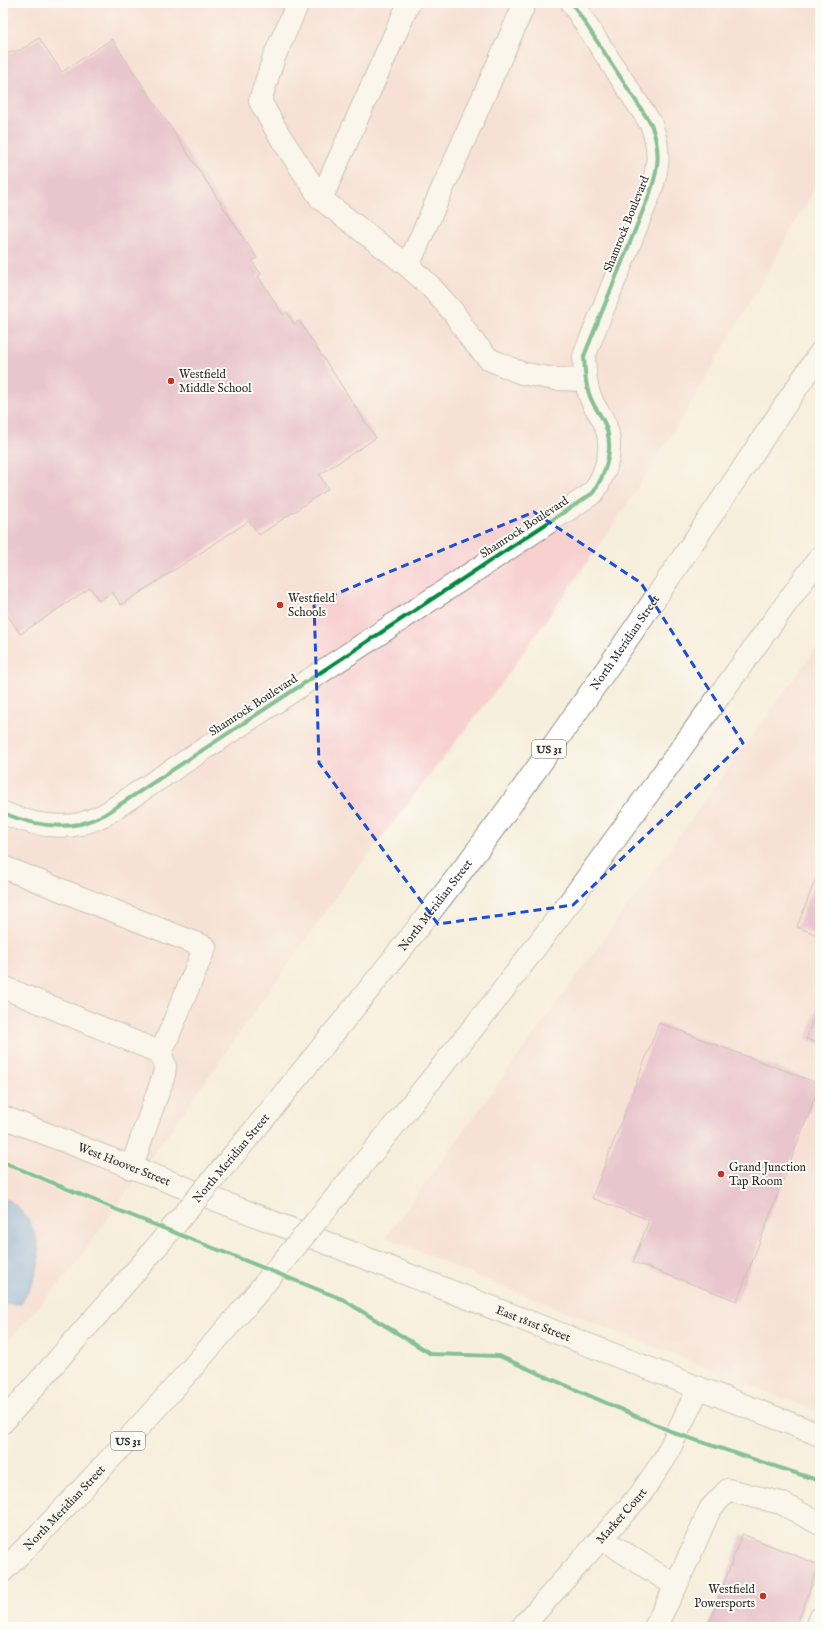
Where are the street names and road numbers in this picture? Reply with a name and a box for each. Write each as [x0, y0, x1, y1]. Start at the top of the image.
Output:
street label: Shamrock Boulevard [600, 173, 653, 275]
street label: Shamrock Boulevard [477, 493, 572, 562]
street label: North Meridian Street [587, 592, 663, 693]
street label: Shamrock Boulevard [206, 671, 301, 740]
road number: US 31 [532, 740, 566, 758]
street label: North Meridian Street [395, 857, 476, 954]
street label: North Meridian Street [190, 1111, 273, 1206]
street label: West Hoover Street [76, 1140, 172, 1189]
street label: East 181st Street [494, 1303, 573, 1345]
road number: US 31 [111, 1432, 145, 1450]
street label: North Meridian Street [21, 1462, 109, 1554]
street label: Market Court [593, 1486, 650, 1547]

